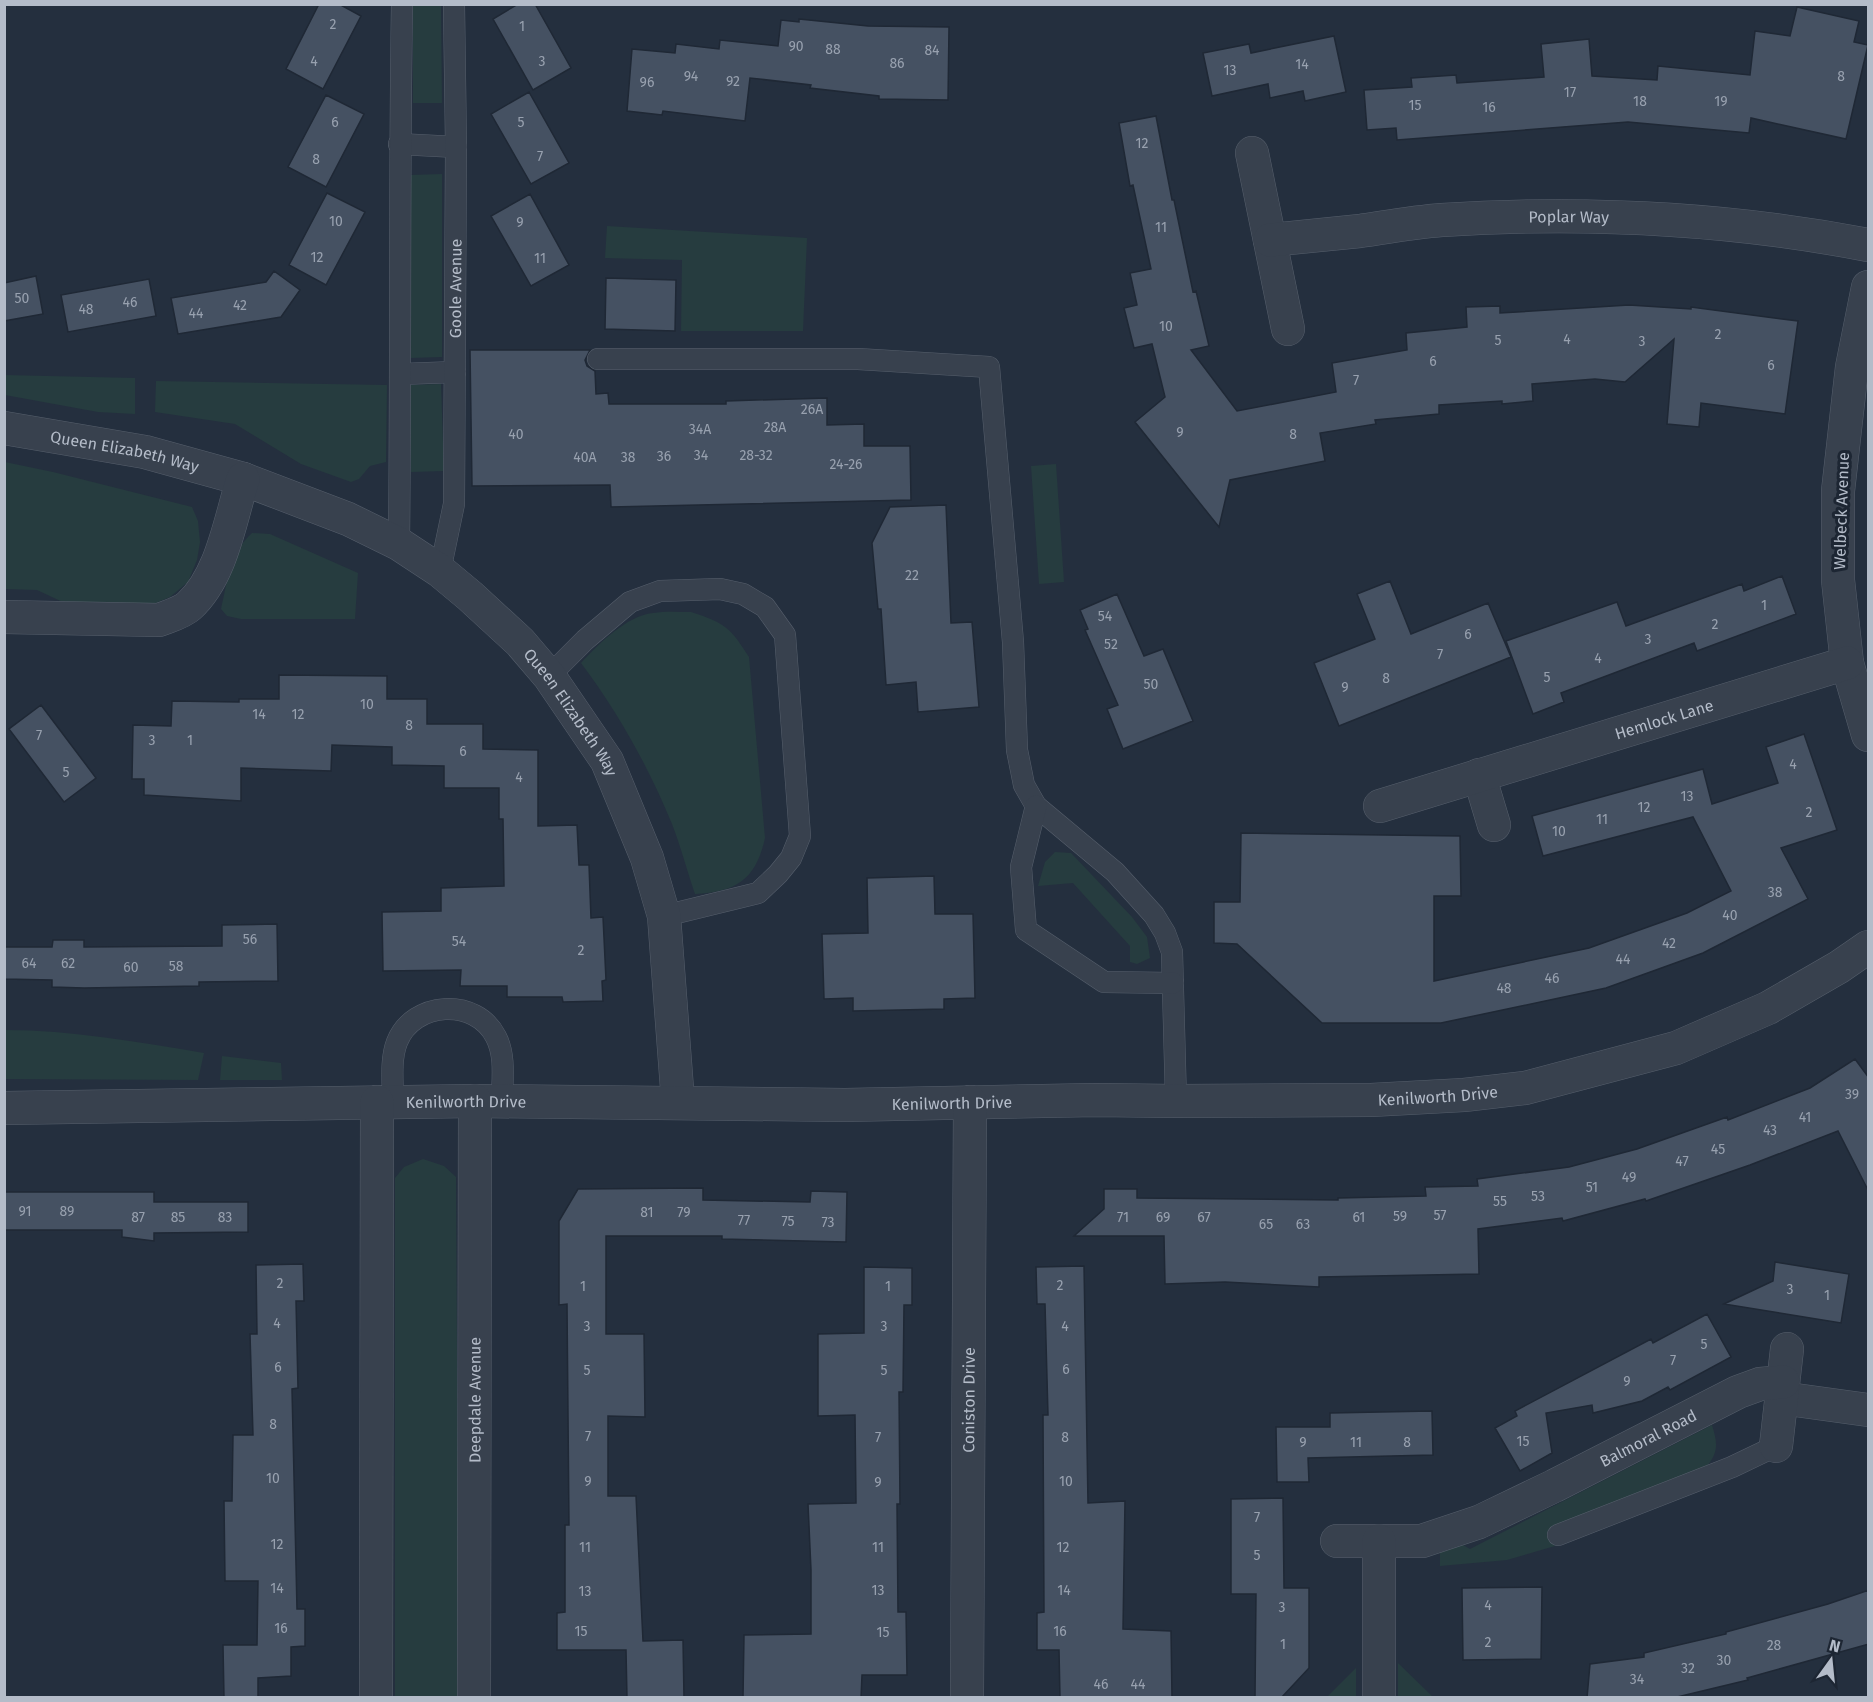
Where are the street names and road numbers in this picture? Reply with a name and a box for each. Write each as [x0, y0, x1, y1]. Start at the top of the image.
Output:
street label: Poplar Way [1528, 207, 1609, 227]
street label: Goole Avenue [446, 239, 465, 338]
street label: Queen Elizabeth Way [49, 427, 201, 476]
street label: Welbeck Avenue [1830, 452, 1853, 570]
street label: Queen Elizabeth Way [520, 645, 621, 779]
street label: Hemlock Lane [1613, 695, 1716, 744]
street label: Kenilworth Drive [1377, 1082, 1499, 1110]
street label: Kenilworth Drive [406, 1092, 526, 1112]
street label: Kenilworth Drive [891, 1093, 1012, 1114]
street label: Deepdale Avenue [465, 1337, 485, 1463]
street label: Coniston Drive [959, 1347, 979, 1453]
street label: Balmoral Road [1597, 1406, 1700, 1471]

